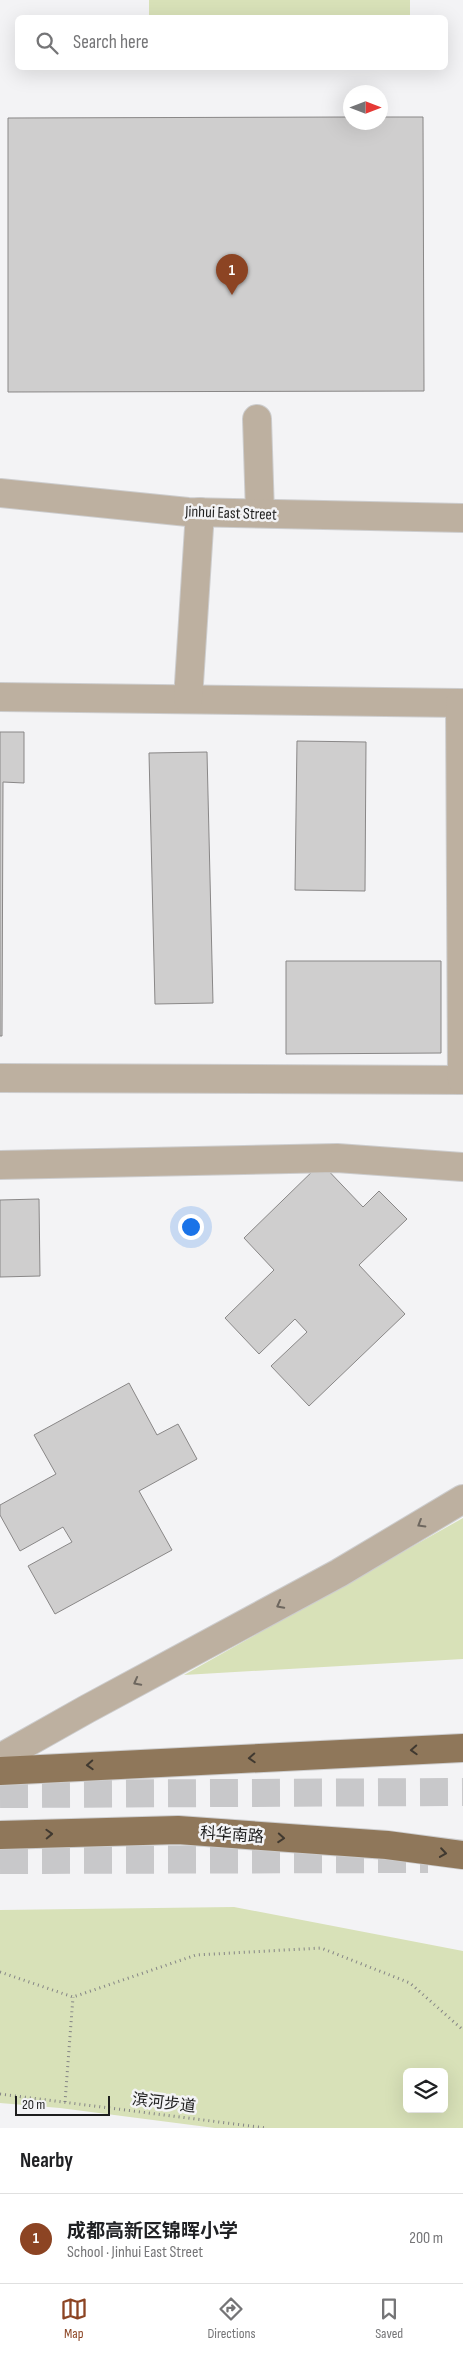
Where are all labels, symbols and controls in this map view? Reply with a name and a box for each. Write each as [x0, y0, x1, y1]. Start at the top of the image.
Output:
search box [15, 15, 448, 70]
icon: search [33, 29, 61, 57]
text: Search here [73, 31, 149, 54]
north arrow [343, 85, 388, 130]
pin: 1 [216, 254, 248, 295]
street label: Jinhui East Street [184, 502, 277, 525]
your location [178, 1214, 204, 1240]
one-way arrow [417, 1518, 426, 1528]
one-way arrow [276, 1598, 285, 1608]
one-way arrow [133, 1676, 142, 1686]
one-way arrow [410, 1744, 418, 1755]
one-way arrow [248, 1752, 256, 1763]
one-way arrow [85, 1760, 93, 1771]
street label: 科华南路 [199, 1824, 264, 1847]
one-way arrow [45, 1829, 53, 1839]
one-way arrow [277, 1832, 285, 1843]
one-way arrow [439, 1847, 447, 1858]
map controls [403, 2068, 448, 2113]
button: layers [403, 2068, 448, 2113]
street label: 滨河步道 [131, 2090, 197, 2117]
scale bar [15, 2093, 110, 2116]
text: 20 m [22, 2096, 45, 2113]
text: Nearby [20, 2148, 73, 2173]
text: 成都高新区锦晖小学 [67, 2220, 238, 2243]
text: 1 [33, 2229, 39, 2248]
text: 200 m [409, 2229, 443, 2248]
text: School · Jinhui East Street [67, 2243, 203, 2262]
tab: Map [60, 2295, 88, 2342]
tab: Directions [207, 2295, 256, 2342]
tab: Saved [375, 2295, 403, 2342]

